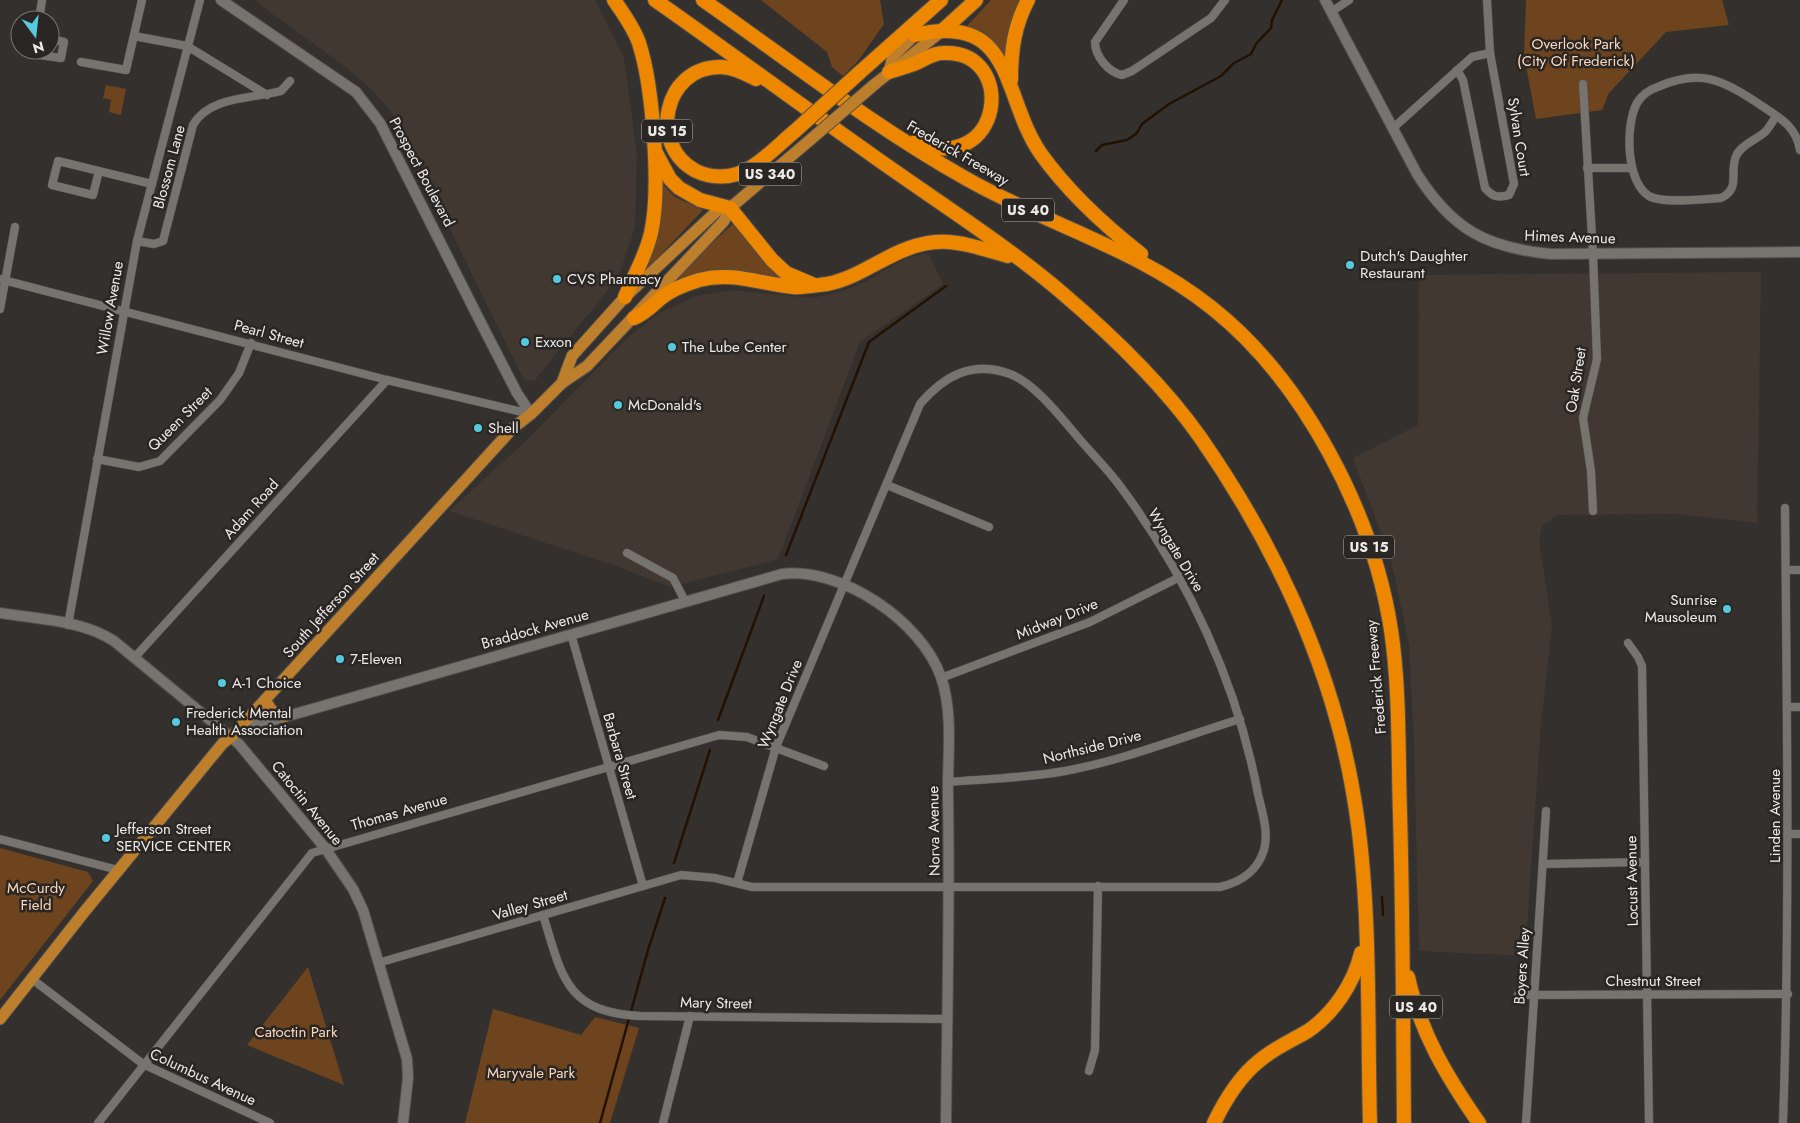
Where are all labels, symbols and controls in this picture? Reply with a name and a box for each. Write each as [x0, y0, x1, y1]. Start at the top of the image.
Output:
north arrow [10, 10, 60, 60]
park label: Overlook Park (City Of Frederick) [1517, 33, 1635, 72]
text: N [30, 36, 46, 59]
street label: Sylvan Court [1502, 96, 1536, 178]
street label: Prospect Boulevard [384, 113, 460, 231]
street label: Frederick Freeway [903, 115, 1014, 191]
road number: US 15 [642, 120, 692, 142]
street label: Blossom Lane [147, 122, 191, 211]
road number: US 340 [739, 162, 801, 185]
road number: US 40 [1002, 198, 1054, 222]
street label: Himes Avenue [1524, 224, 1616, 250]
place label: Dutch's Daughter Restaurant [1360, 245, 1469, 284]
street label: Willow Avenue [91, 259, 129, 357]
marker: Dutch's Daughter Restaurant [1344, 259, 1356, 271]
place label: CVS Pharmacy [567, 268, 661, 290]
marker: CVS Pharmacy [551, 273, 563, 285]
street label: Pearl Street [232, 314, 307, 354]
place label: Exxon [535, 331, 572, 353]
marker: Exxon [519, 336, 531, 348]
place label: The Lube Center [682, 336, 787, 358]
marker: The Lube Center [666, 341, 678, 353]
street label: Oak Street [1560, 345, 1592, 414]
street label: Queen Street [143, 381, 218, 456]
place label: McDonald's [628, 394, 702, 416]
marker: McDonald's [612, 399, 624, 411]
place label: Shell [488, 417, 519, 439]
marker: Shell [472, 422, 484, 434]
street label: Adam Road [218, 474, 284, 544]
street label: Wyngate Drive [1142, 504, 1210, 596]
road number: US 15 [1344, 536, 1394, 558]
street label: South Jefferson Street [278, 547, 385, 663]
place label: Sunrise Mausoleum [1645, 589, 1717, 628]
street label: Midway Drive [1013, 593, 1101, 645]
street label: Braddock Avenue [479, 603, 592, 655]
marker: Sunrise Mausoleum [1721, 603, 1733, 615]
street label: Frederick Freeway [1360, 619, 1392, 735]
place label: 7-Eleven [350, 648, 402, 670]
marker: 7-Eleven [334, 653, 346, 665]
street label: Wyngate Drive [752, 656, 808, 752]
place label: A-1 Choice [232, 672, 302, 694]
marker: A-1 Choice [216, 677, 228, 689]
place label: Frederick Mental Health Association [186, 702, 303, 741]
street label: Barbara Street [597, 710, 643, 802]
marker: Frederick Mental Health Association [170, 716, 182, 728]
street label: Northside Drive [1041, 724, 1144, 770]
street label: Catoctin Avenue [266, 756, 348, 850]
street label: Linden Avenue [1764, 769, 1786, 863]
street label: Norva Avenue [922, 785, 946, 876]
street label: Thomas Avenue [348, 788, 450, 836]
place label: Jefferson Street SERVICE CENTER [114, 818, 232, 857]
marker: Jefferson Street SERVICE CENTER [100, 832, 112, 844]
street label: Locust Avenue [1620, 835, 1644, 927]
park label: McCurdy Field [7, 877, 65, 916]
street label: Valley Street [490, 884, 570, 926]
street label: Boyers Alley [1508, 926, 1536, 1005]
street label: Chestnut Street [1605, 970, 1701, 992]
street label: Mary Street [680, 991, 753, 1015]
road number: US 40 [1390, 996, 1442, 1019]
park label: Catoctin Park [254, 1021, 338, 1043]
street label: Columbus Avenue [146, 1043, 260, 1111]
park label: Maryvale Park [487, 1062, 576, 1084]

